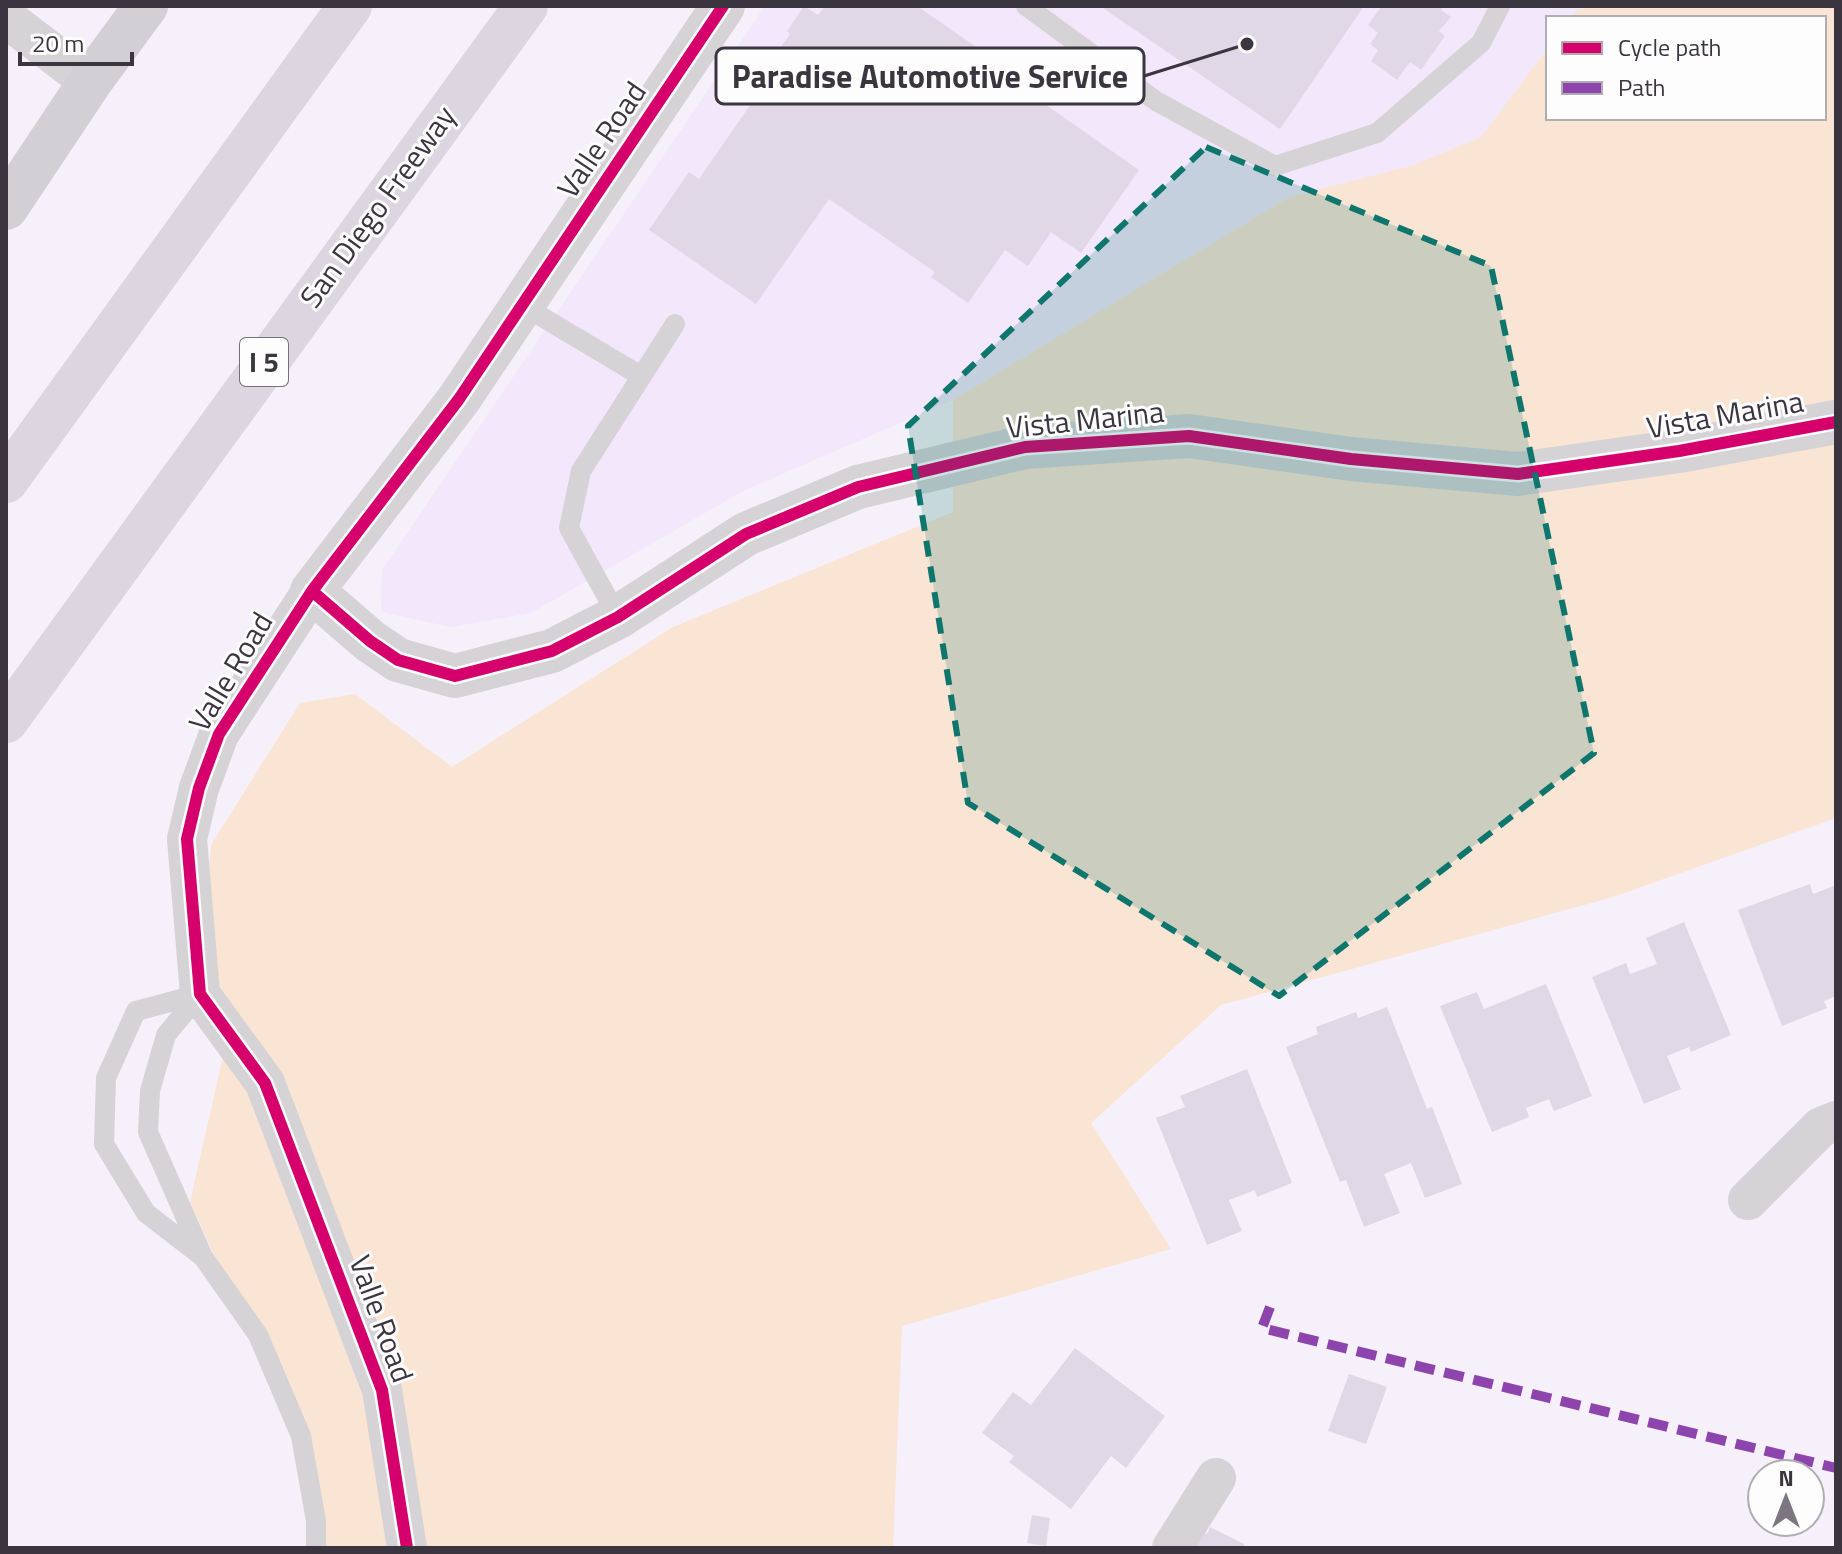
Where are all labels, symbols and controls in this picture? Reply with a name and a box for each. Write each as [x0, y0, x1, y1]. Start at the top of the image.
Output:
scale bar [20, 16, 132, 66]
legend [1546, 16, 1826, 120]
text: 20 m [32, 25, 84, 61]
text: Cycle path [1618, 29, 1721, 65]
callout: Paradise Automotive Service [716, 48, 1144, 104]
text: Paradise Automotive Service [732, 52, 1128, 100]
text: Path [1618, 69, 1665, 105]
street label: Valle Road [545, 72, 657, 207]
street label: San Diego Freeway [288, 96, 466, 317]
road number: I 5 [240, 338, 288, 386]
street label: Vista Marina [1643, 378, 1807, 450]
street label: Vista Marina [1004, 388, 1166, 450]
street label: Valle Road [176, 603, 284, 740]
street label: Valle Road [338, 1249, 426, 1389]
north arrow [1746, 1458, 1826, 1538]
text: N [1778, 1461, 1794, 1495]

